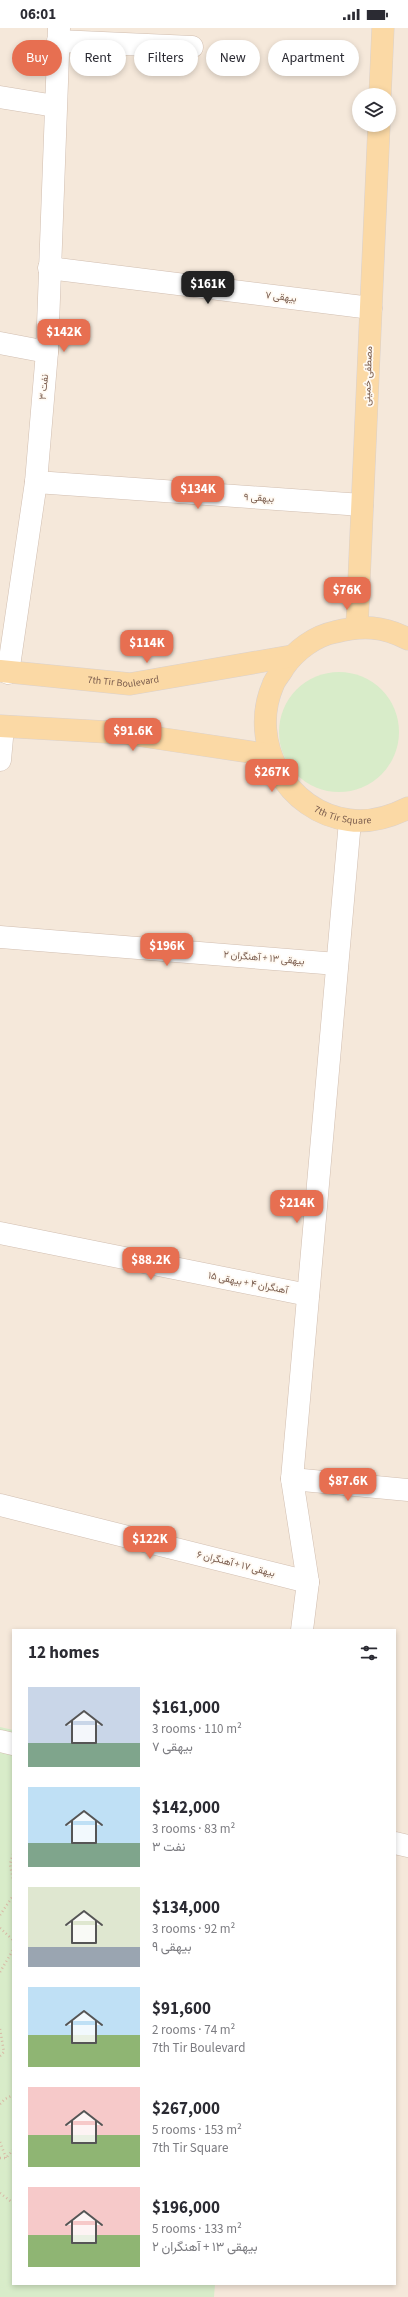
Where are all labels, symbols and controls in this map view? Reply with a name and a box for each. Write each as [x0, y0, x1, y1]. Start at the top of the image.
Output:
text: 06:01 [20, 4, 56, 25]
chip: Buy [12, 40, 62, 76]
chip: Rent [70, 40, 126, 76]
chip: Filters [134, 40, 198, 76]
chip: New [206, 40, 260, 76]
chip: Apartment [268, 40, 359, 76]
map controls [352, 88, 396, 132]
button: layers [352, 88, 396, 132]
pin: $161K [180, 271, 236, 305]
text: $161K [190, 275, 226, 293]
street label: بیهقی ۷ [265, 288, 298, 306]
pin: $142K [36, 319, 92, 353]
text: $142K [46, 323, 82, 341]
street label: مصطفی خمینی [360, 346, 376, 406]
street label: نفت ۳ [36, 373, 52, 400]
pin: $134K [170, 476, 226, 510]
text: $134K [180, 480, 216, 498]
street label: بیهقی ۹ [243, 490, 275, 506]
pin: $76K [323, 577, 371, 611]
text: $76K [333, 581, 361, 599]
pin: $114K [119, 630, 175, 664]
text: $114K [129, 634, 165, 652]
street label: 7th Tir Boulevard [87, 672, 160, 691]
pin: $91.6K [100, 718, 166, 752]
text: $91.6K [113, 722, 153, 740]
pin: $267K [244, 759, 300, 793]
text: $267K [254, 763, 290, 781]
street label: 7th Tir Square [311, 802, 372, 828]
pin: $196K [139, 933, 195, 967]
text: $196K [149, 937, 185, 955]
street label: بیهقی ۱۳ + آهنگران ۲ [223, 947, 305, 969]
pin: $214K [269, 1190, 325, 1224]
text: $214K [279, 1194, 315, 1212]
pin: $88.2K [118, 1247, 184, 1281]
text: $88.2K [131, 1251, 171, 1269]
street label: آهنگران ۴ + بیهقی ۱۵ [207, 1268, 290, 1298]
pin: $87.6K [315, 1468, 381, 1502]
text: $87.6K [328, 1472, 368, 1490]
pin: $122K [122, 1526, 178, 1560]
text: $122K [132, 1530, 168, 1548]
street label: بیهقی ۱۷ + آهنگران ۶ [195, 1548, 277, 1581]
text: 12 homes [28, 1641, 99, 1665]
icon: filters [358, 1642, 380, 1664]
text: $161,000 [152, 1696, 220, 1720]
icon: home [60, 1703, 108, 1751]
text: 3 rooms · 110 m² [152, 1720, 242, 1738]
text: بیهقی ۷ [152, 1738, 193, 1756]
text: $142,000 [152, 1796, 220, 1820]
icon: home [60, 1803, 108, 1851]
text: 3 rooms · 83 m² [152, 1820, 235, 1838]
text: نفت ۳ [152, 1838, 185, 1856]
text: $134,000 [152, 1896, 220, 1920]
icon: home [60, 1903, 108, 1951]
text: 3 rooms · 92 m² [152, 1920, 235, 1938]
text: بیهقی ۹ [152, 1938, 192, 1956]
text: $91,600 [152, 1997, 211, 2021]
icon: home [60, 2003, 108, 2051]
text: 2 rooms · 74 m² [152, 2021, 235, 2039]
text: 7th Tir Boulevard [152, 2039, 245, 2057]
text: $267,000 [152, 2097, 220, 2121]
icon: home [60, 2103, 108, 2151]
text: 5 rooms · 153 m² [152, 2121, 242, 2139]
text: 7th Tir Square [152, 2139, 228, 2157]
text: $196,000 [152, 2196, 220, 2220]
icon: home [60, 2203, 108, 2251]
text: 5 rooms · 133 m² [152, 2220, 242, 2238]
text: بیهقی ۱۳ + آهنگران ۲ [152, 2238, 258, 2256]

